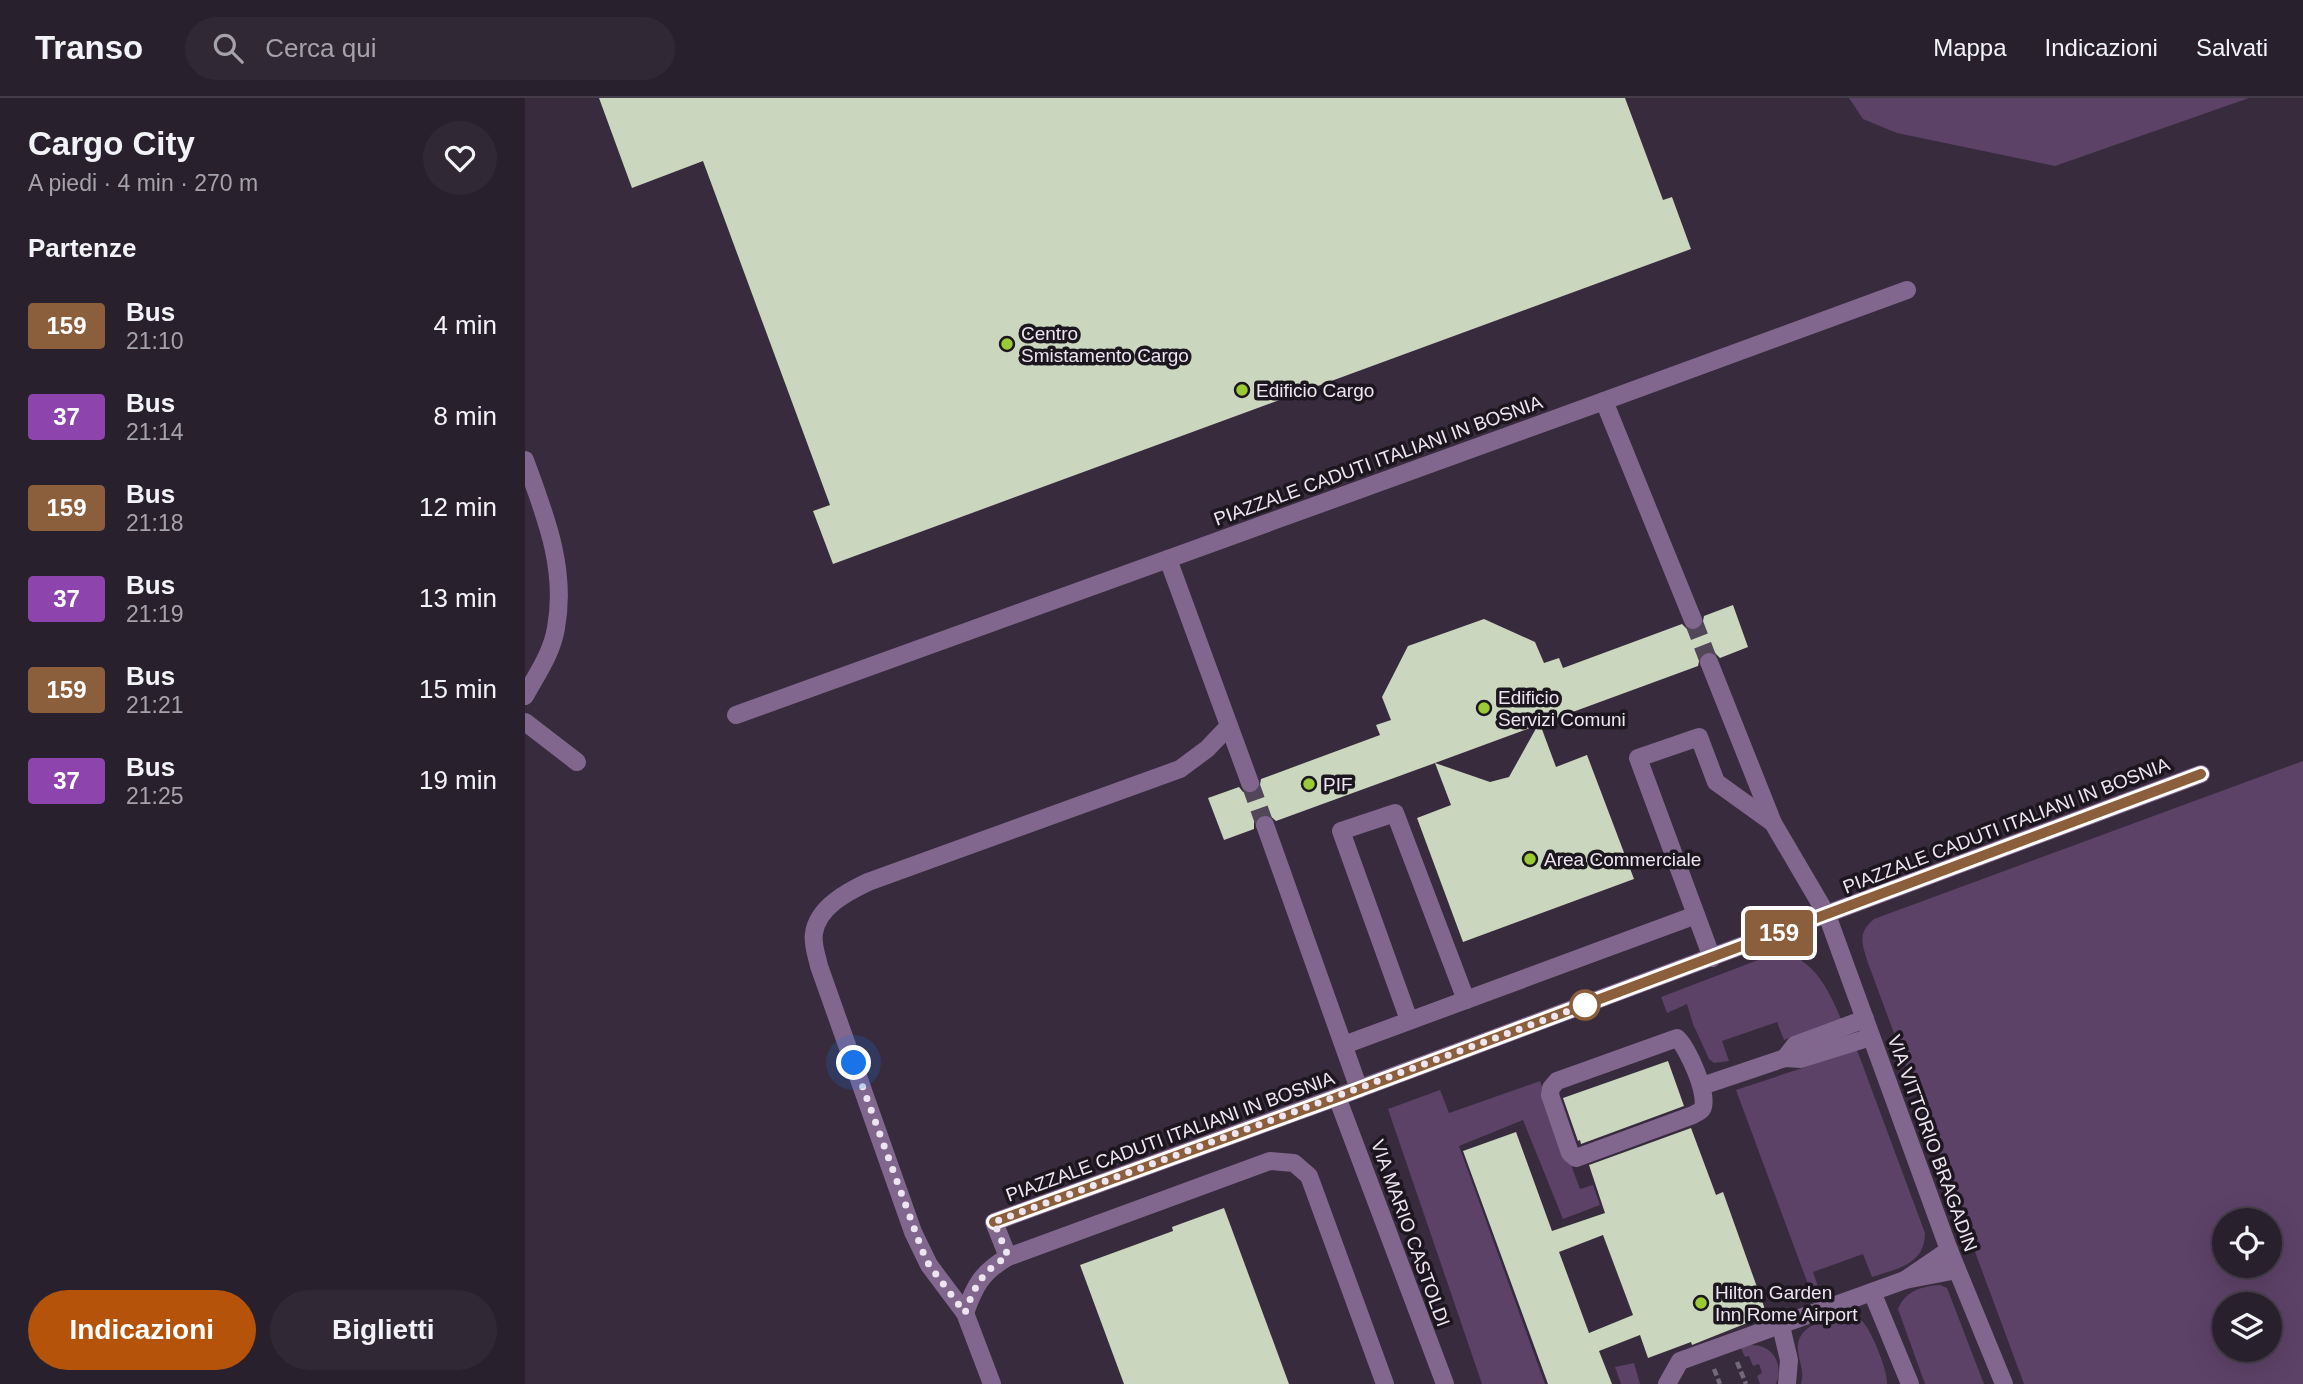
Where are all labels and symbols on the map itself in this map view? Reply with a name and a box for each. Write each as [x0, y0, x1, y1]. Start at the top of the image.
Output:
place label: Centro Smistamento Cargo [1021, 323, 1189, 366]
marker: Centro Smistamento Cargo [999, 336, 1015, 352]
place label: Edificio Cargo [1256, 380, 1374, 401]
marker: Edificio Cargo [1234, 382, 1250, 398]
street label: PIAZZALE CADUTI ITALIANI IN BOSNIA [1211, 391, 1546, 530]
place label: Edificio Servizi Comuni [1498, 687, 1626, 730]
marker: Edificio Servizi Comuni [1476, 700, 1492, 716]
street label: PIAZZALE CADUTI ITALIANI IN BOSNIA [1840, 753, 2173, 898]
place label: PIF [1323, 774, 1353, 795]
marker: PIF [1301, 776, 1317, 792]
place label: Area Commerciale [1544, 849, 1701, 870]
marker: Area Commerciale [1522, 851, 1538, 867]
line badge: 159 [1739, 910, 1819, 956]
unlabelled marker [1570, 990, 1600, 1020]
street label: VIA VITTORIO BRAGADIN [1884, 1032, 1982, 1254]
your location [836, 1045, 871, 1080]
street label: PIAZZALE CADUTI ITALIANI IN BOSNIA [1003, 1067, 1338, 1206]
street label: VIA MARIO CASTOLDI [1367, 1137, 1454, 1329]
place label: Hilton Garden Inn Rome Airport [1715, 1282, 1858, 1325]
marker: Hilton Garden Inn Rome Airport [1693, 1295, 1709, 1311]

